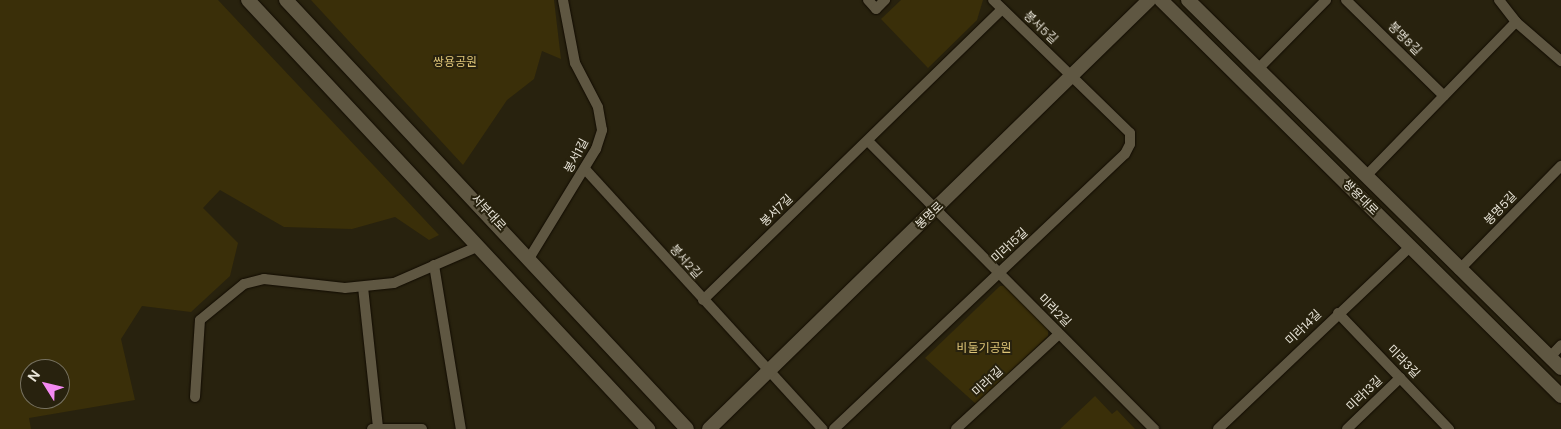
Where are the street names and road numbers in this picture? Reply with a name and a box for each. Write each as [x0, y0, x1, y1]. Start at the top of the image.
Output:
street label: 봉서5길 [1020, 9, 1060, 47]
street label: 봉명8길 [1385, 20, 1423, 58]
street label: 봉서1길 [562, 136, 592, 176]
street label: 쌍용대로 [1339, 177, 1381, 219]
street label: 봉명5길 [1482, 189, 1520, 229]
street label: 서부대로 [468, 192, 508, 234]
street label: 봉서7길 [758, 192, 796, 230]
street label: 봉명로 [913, 199, 947, 233]
street label: 미라15길 [989, 226, 1031, 266]
street label: 봉서2길 [666, 242, 704, 282]
street label: 미라2길 [1035, 292, 1073, 330]
street label: 미라14길 [1283, 307, 1325, 349]
street label: 미라3길 [1384, 343, 1422, 381]
street label: 미라1길 [970, 364, 1006, 400]
street label: 미라13길 [1344, 374, 1386, 414]

